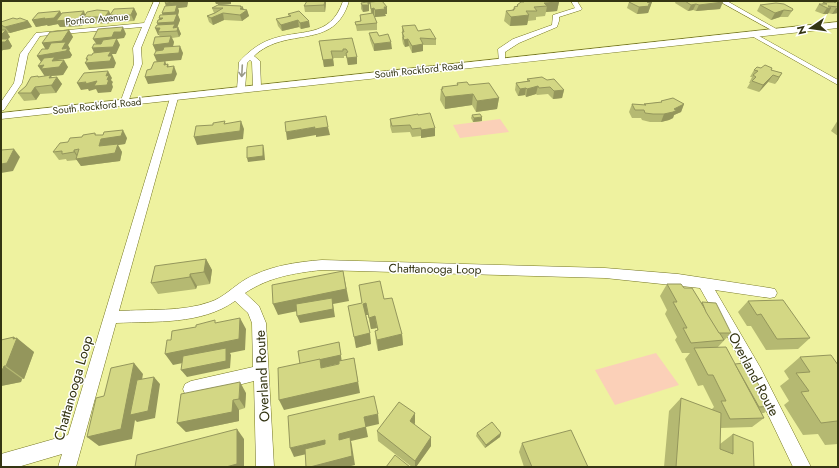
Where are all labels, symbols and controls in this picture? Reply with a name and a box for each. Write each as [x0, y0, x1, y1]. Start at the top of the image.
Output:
north arrow [791, 8, 831, 48]
street label: Portico Avenue [65, 9, 129, 29]
text: N [792, 24, 810, 36]
street label: South Rockford Road [374, 58, 464, 82]
one-way arrow [239, 64, 246, 77]
street label: South Rockford Road [52, 94, 142, 118]
street label: Chattanooga Loop [388, 259, 482, 279]
street label: Overland Route [250, 329, 274, 423]
street label: Overland Route [724, 329, 784, 419]
street label: Chattanooga Loop [48, 333, 98, 443]

